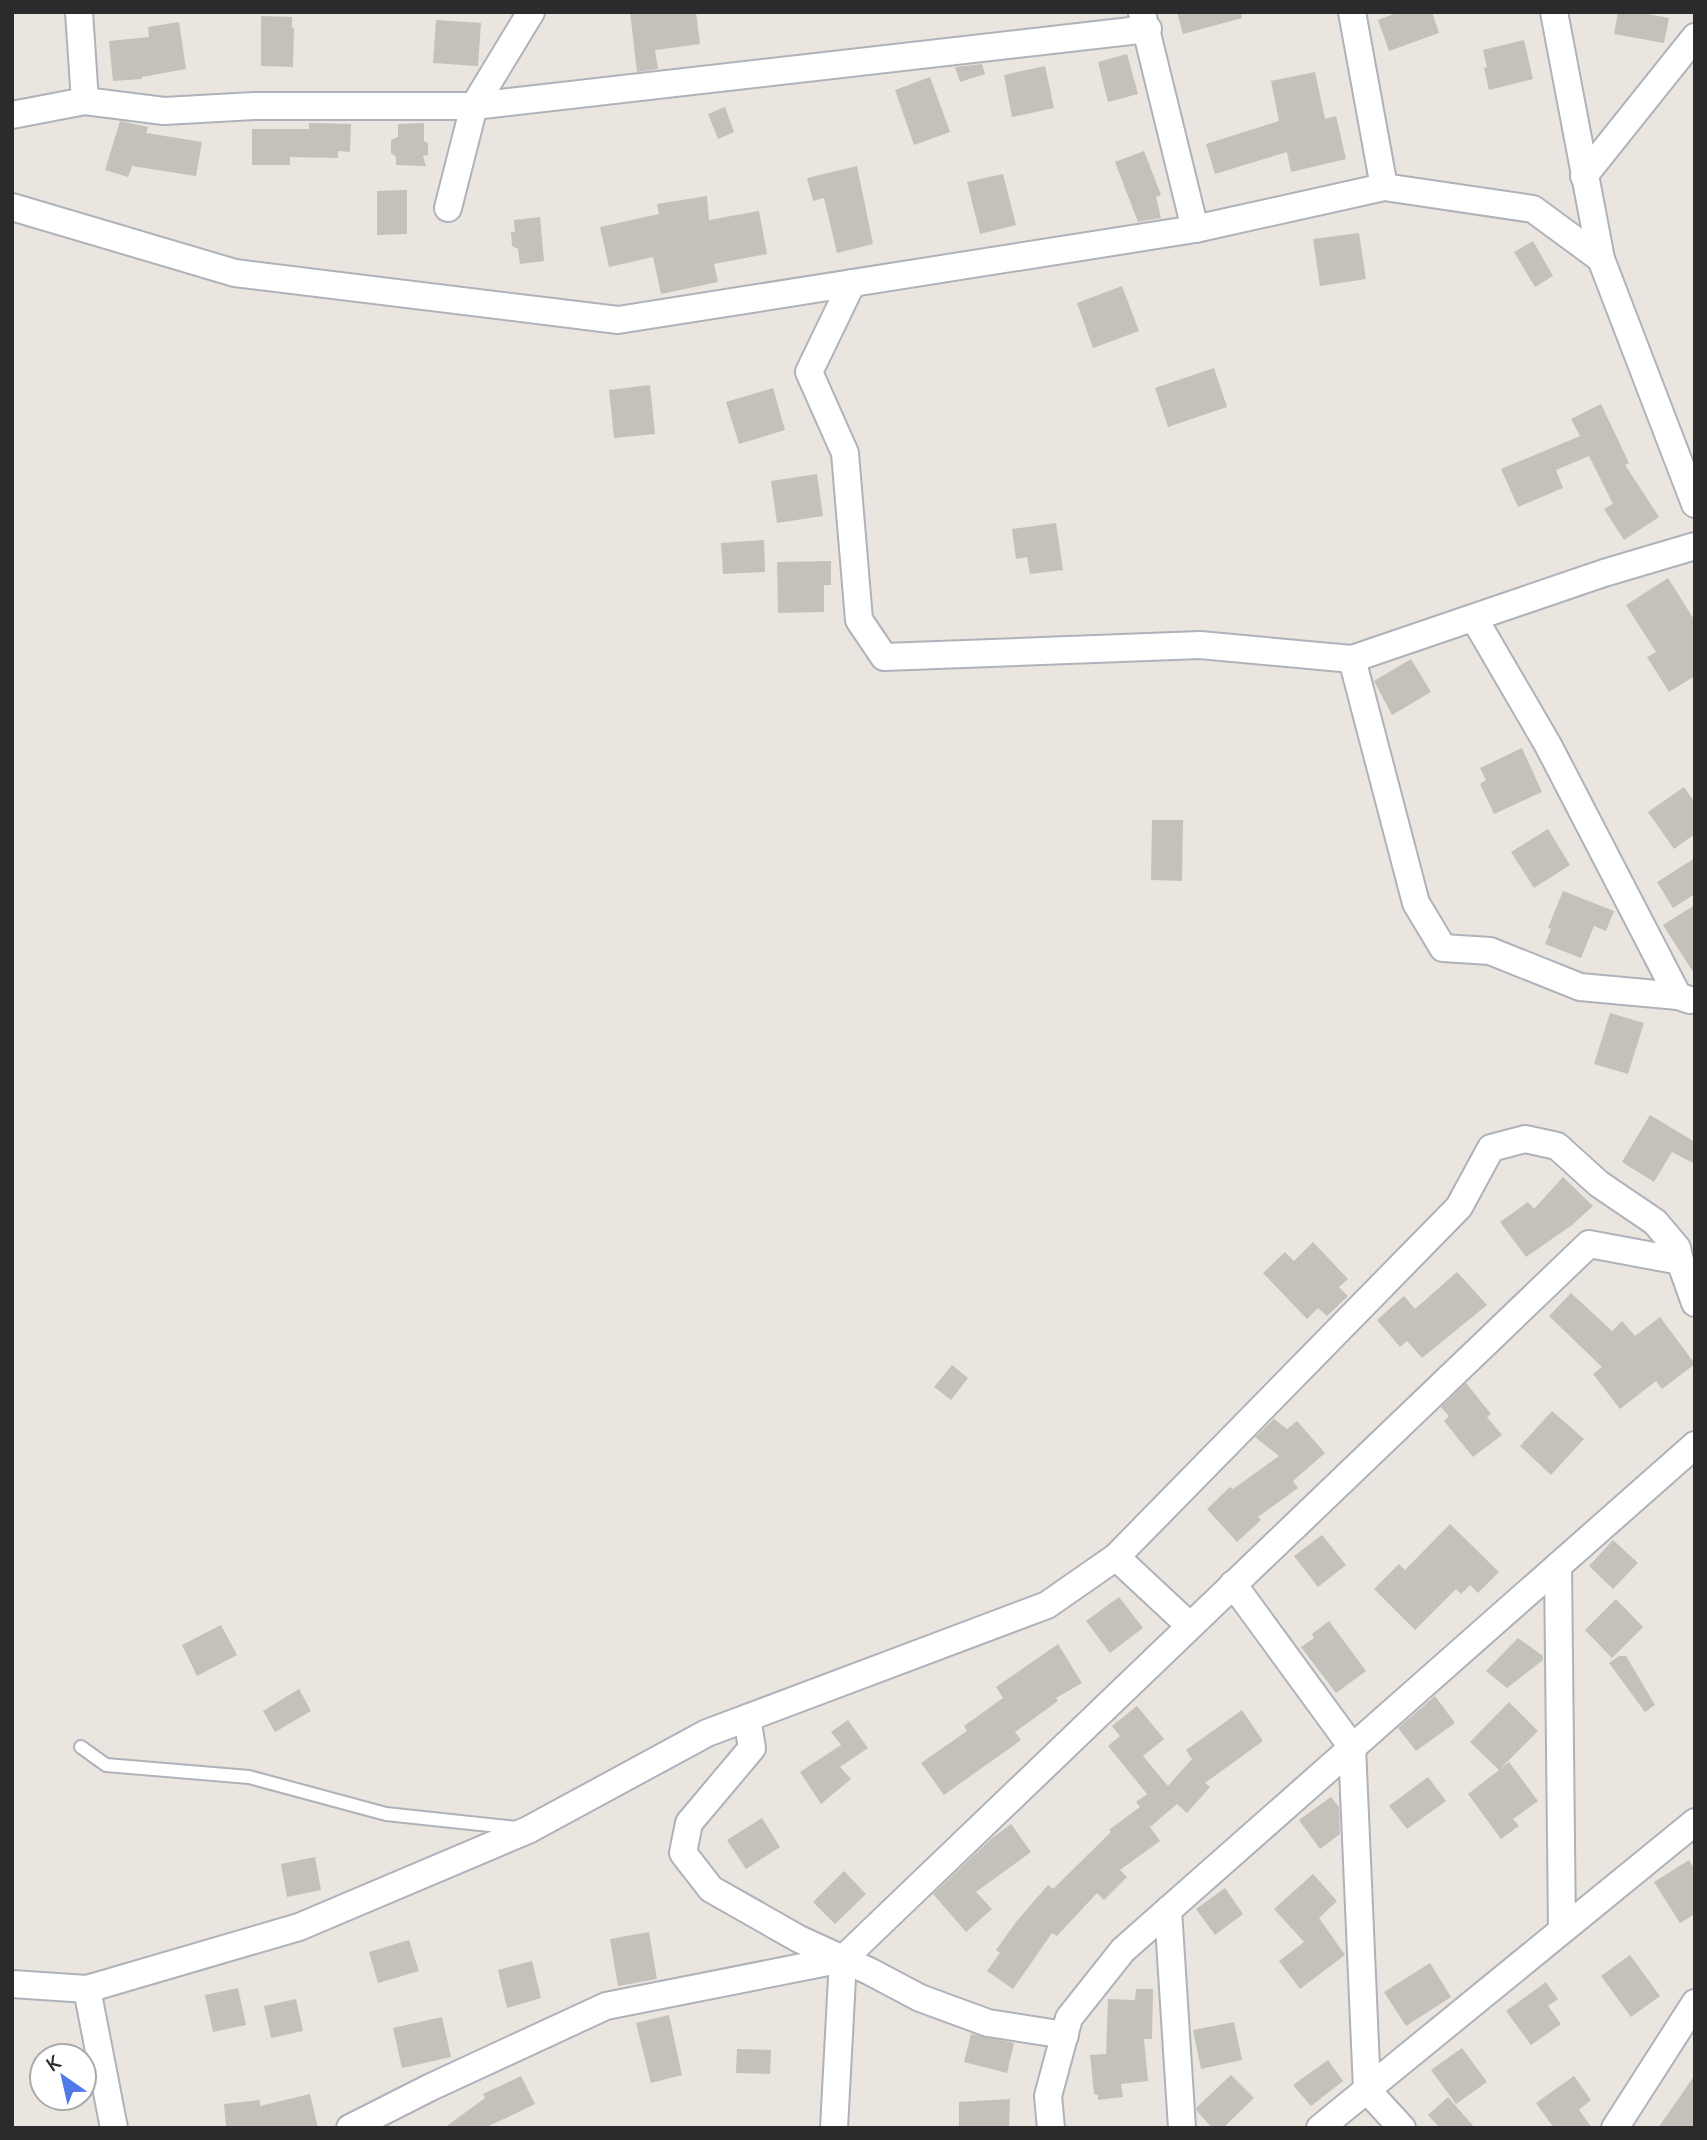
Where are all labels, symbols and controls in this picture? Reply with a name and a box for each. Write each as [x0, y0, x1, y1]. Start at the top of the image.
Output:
north arrow [28, 2042, 98, 2112]
text: K [41, 2048, 66, 2077]

